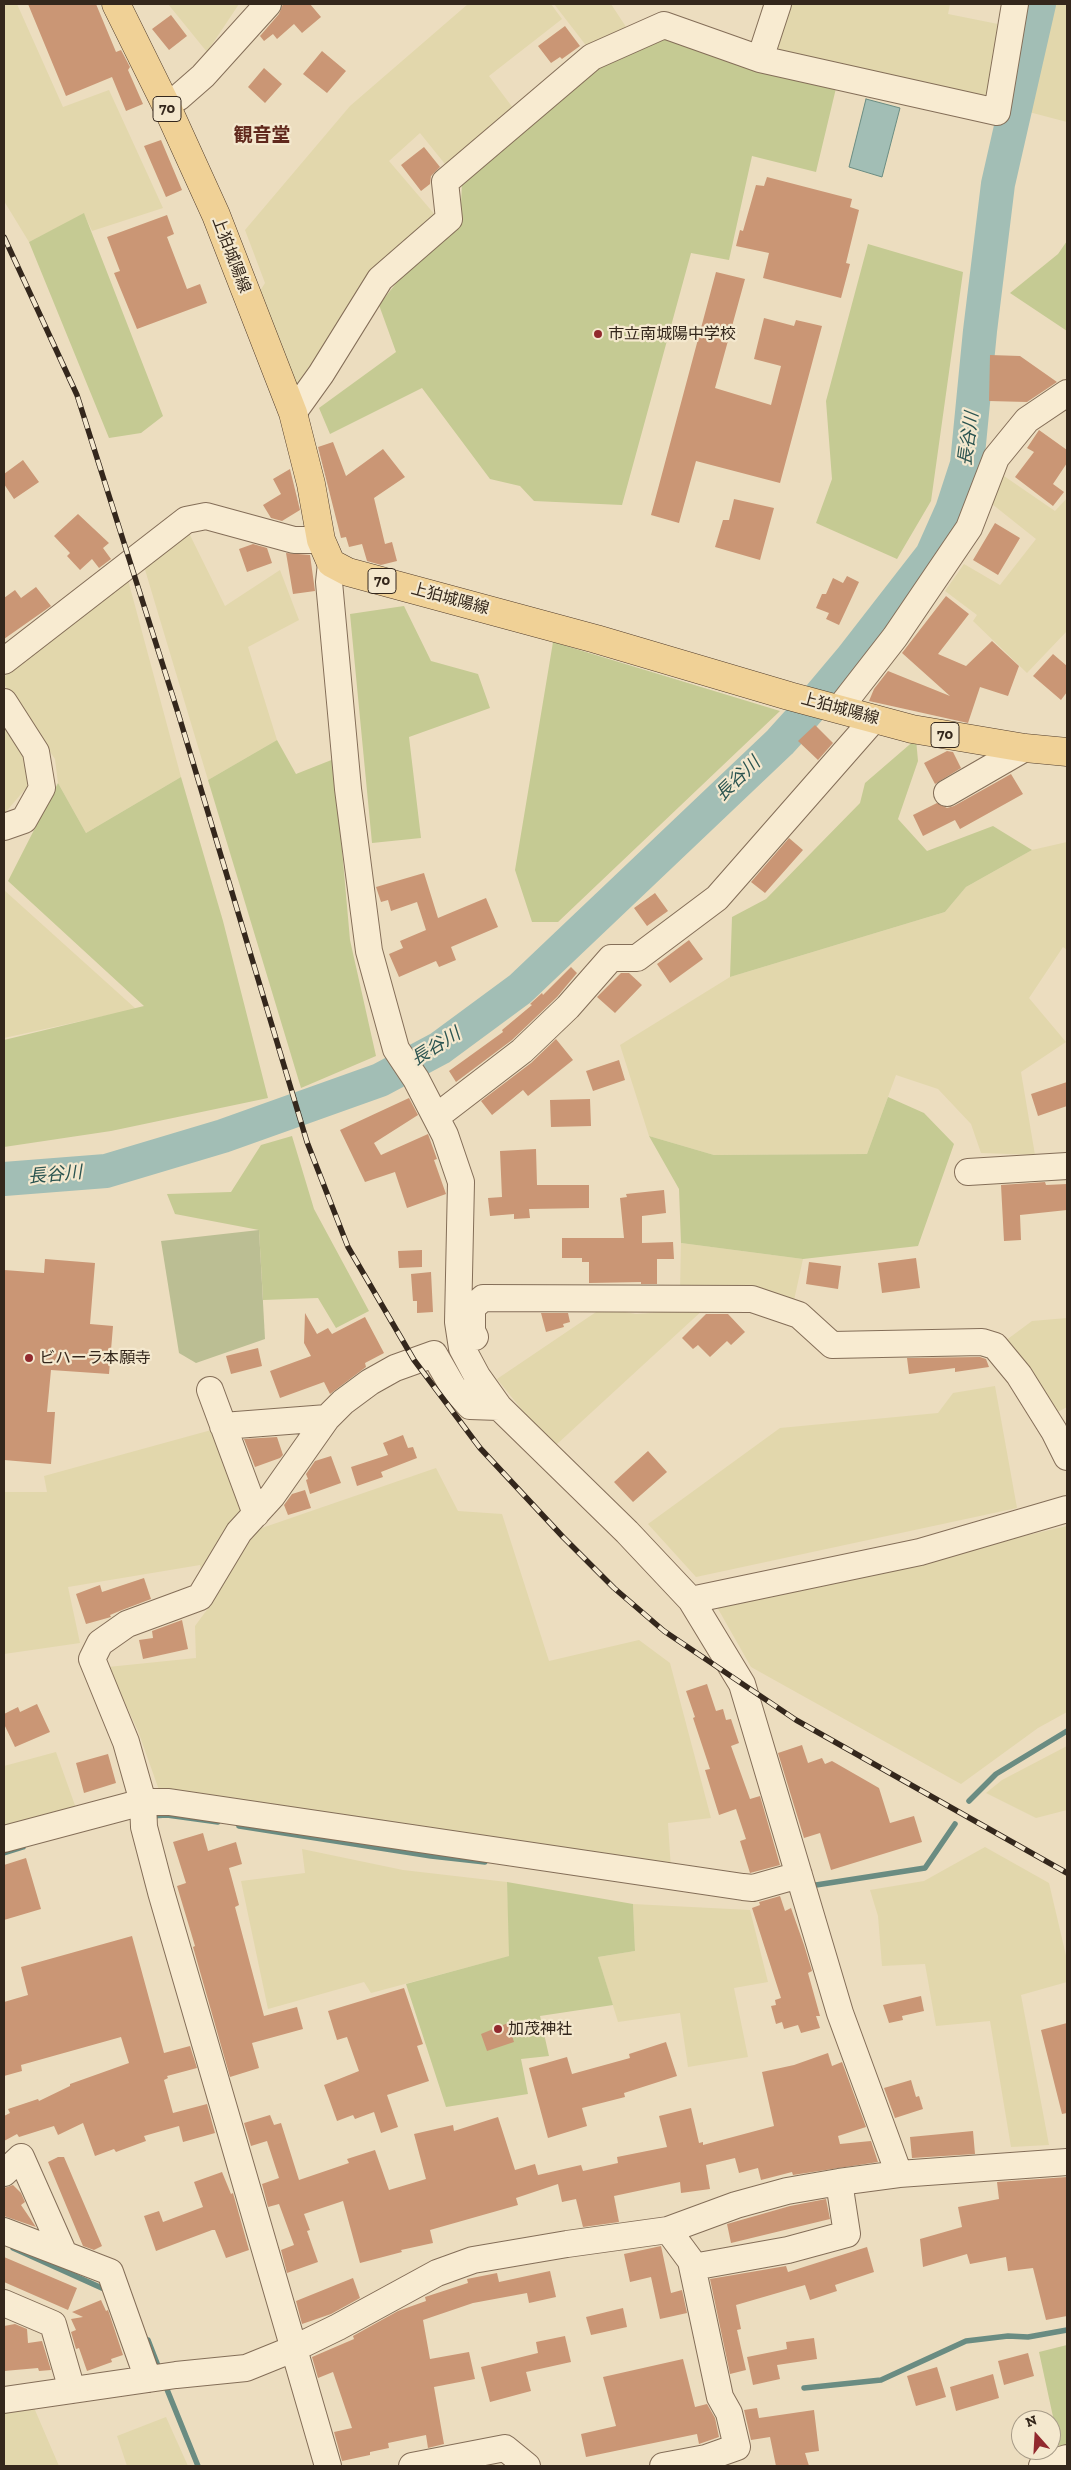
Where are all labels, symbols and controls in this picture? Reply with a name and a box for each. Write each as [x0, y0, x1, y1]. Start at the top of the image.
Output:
road number: 70 [153, 96, 181, 122]
district label: 観音堂 [234, 125, 290, 147]
street label: 上狛城陽線 [208, 214, 254, 296]
place label: 市立南城陽中学校 [608, 324, 736, 344]
marker: 市立南城陽中学校 [592, 328, 604, 340]
water label: 長谷川 [955, 411, 983, 467]
road number: 70 [368, 568, 396, 594]
street label: 上狛城陽線 [409, 579, 491, 619]
street label: 上狛城陽線 [799, 689, 881, 729]
road number: 70 [931, 722, 959, 748]
water label: 長谷川 [711, 752, 765, 806]
water label: 長谷川 [407, 1024, 465, 1070]
water label: 長谷川 [27, 1162, 83, 1188]
place label: ビハーラ本願寺 [39, 1348, 151, 1368]
marker: ビハーラ本願寺 [23, 1352, 35, 1364]
place label: 加茂神社 [508, 2019, 572, 2039]
marker: 加茂神社 [492, 2023, 504, 2035]
north arrow [1011, 2410, 1061, 2460]
text: N [1023, 2412, 1039, 2431]

